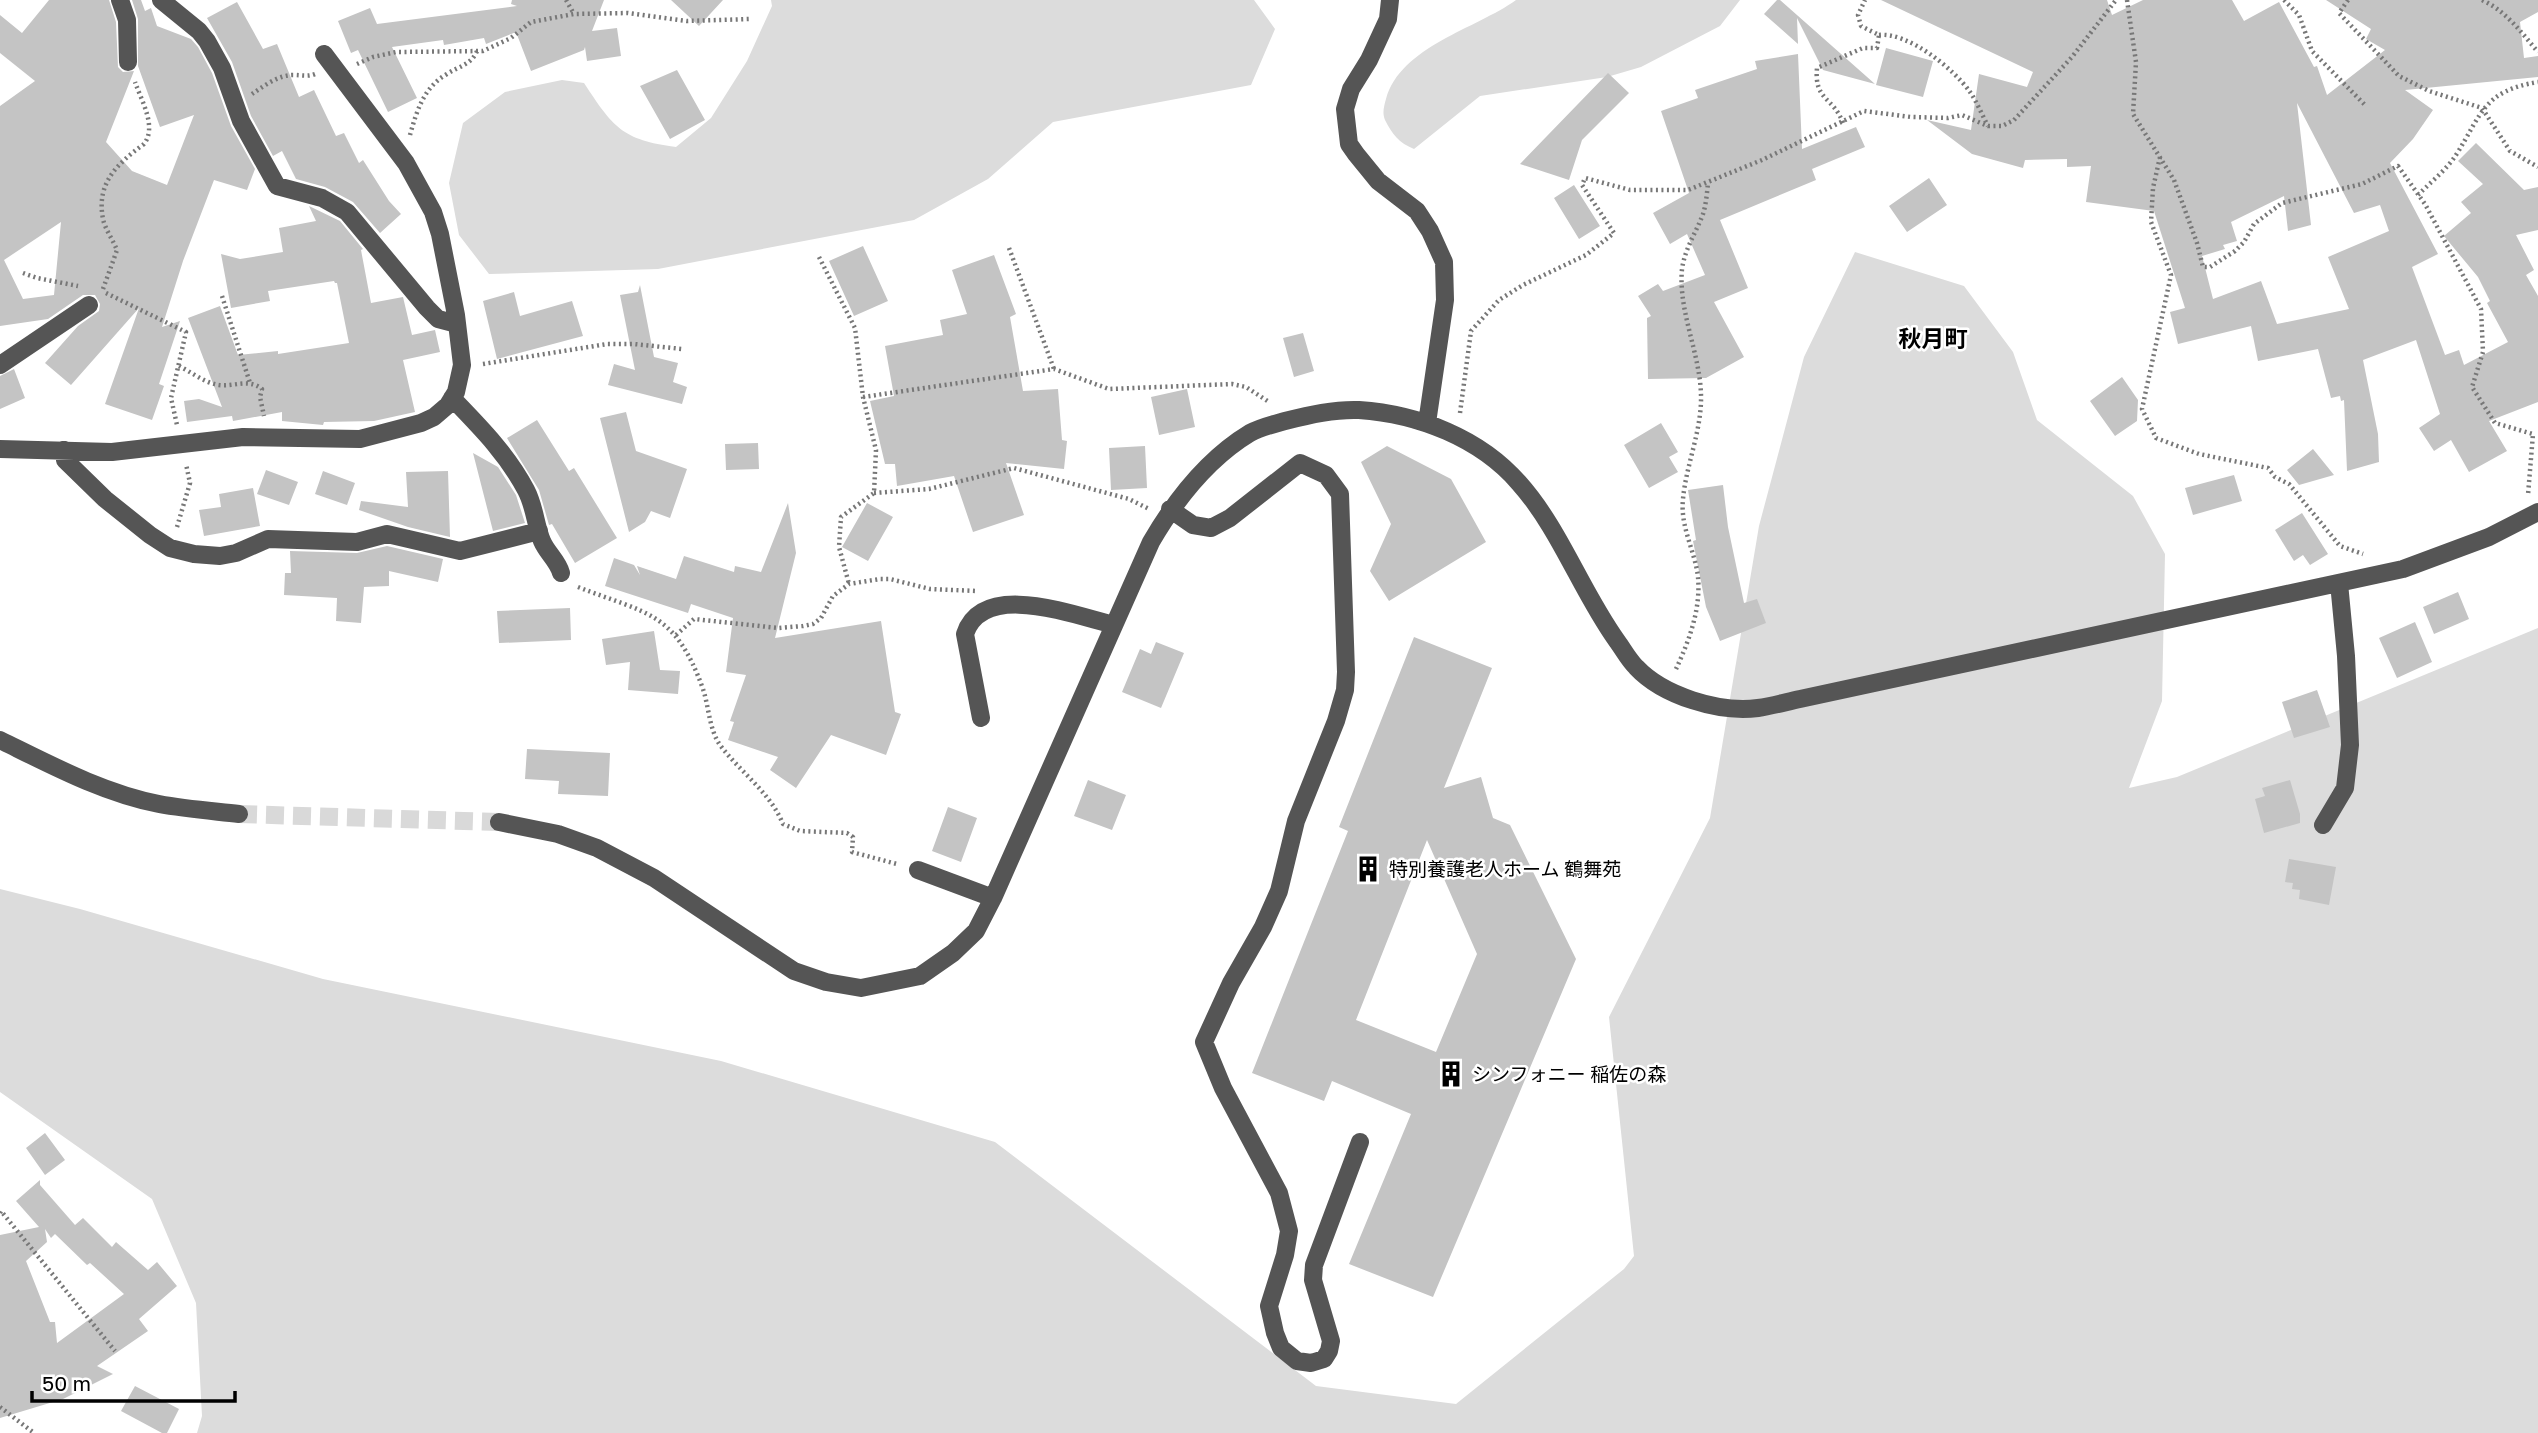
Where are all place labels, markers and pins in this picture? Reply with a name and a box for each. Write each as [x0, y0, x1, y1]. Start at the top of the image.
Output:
building icon: 特別養護老人ホーム 鶴舞苑 [1353, 854, 1383, 884]
place label: 特別養護老人ホーム 鶴舞苑 [1389, 857, 1621, 880]
building icon: シンフォニー 稲佐の森 [1436, 1059, 1466, 1089]
place label: シンフォニー 稲佐の森 [1472, 1062, 1666, 1085]

